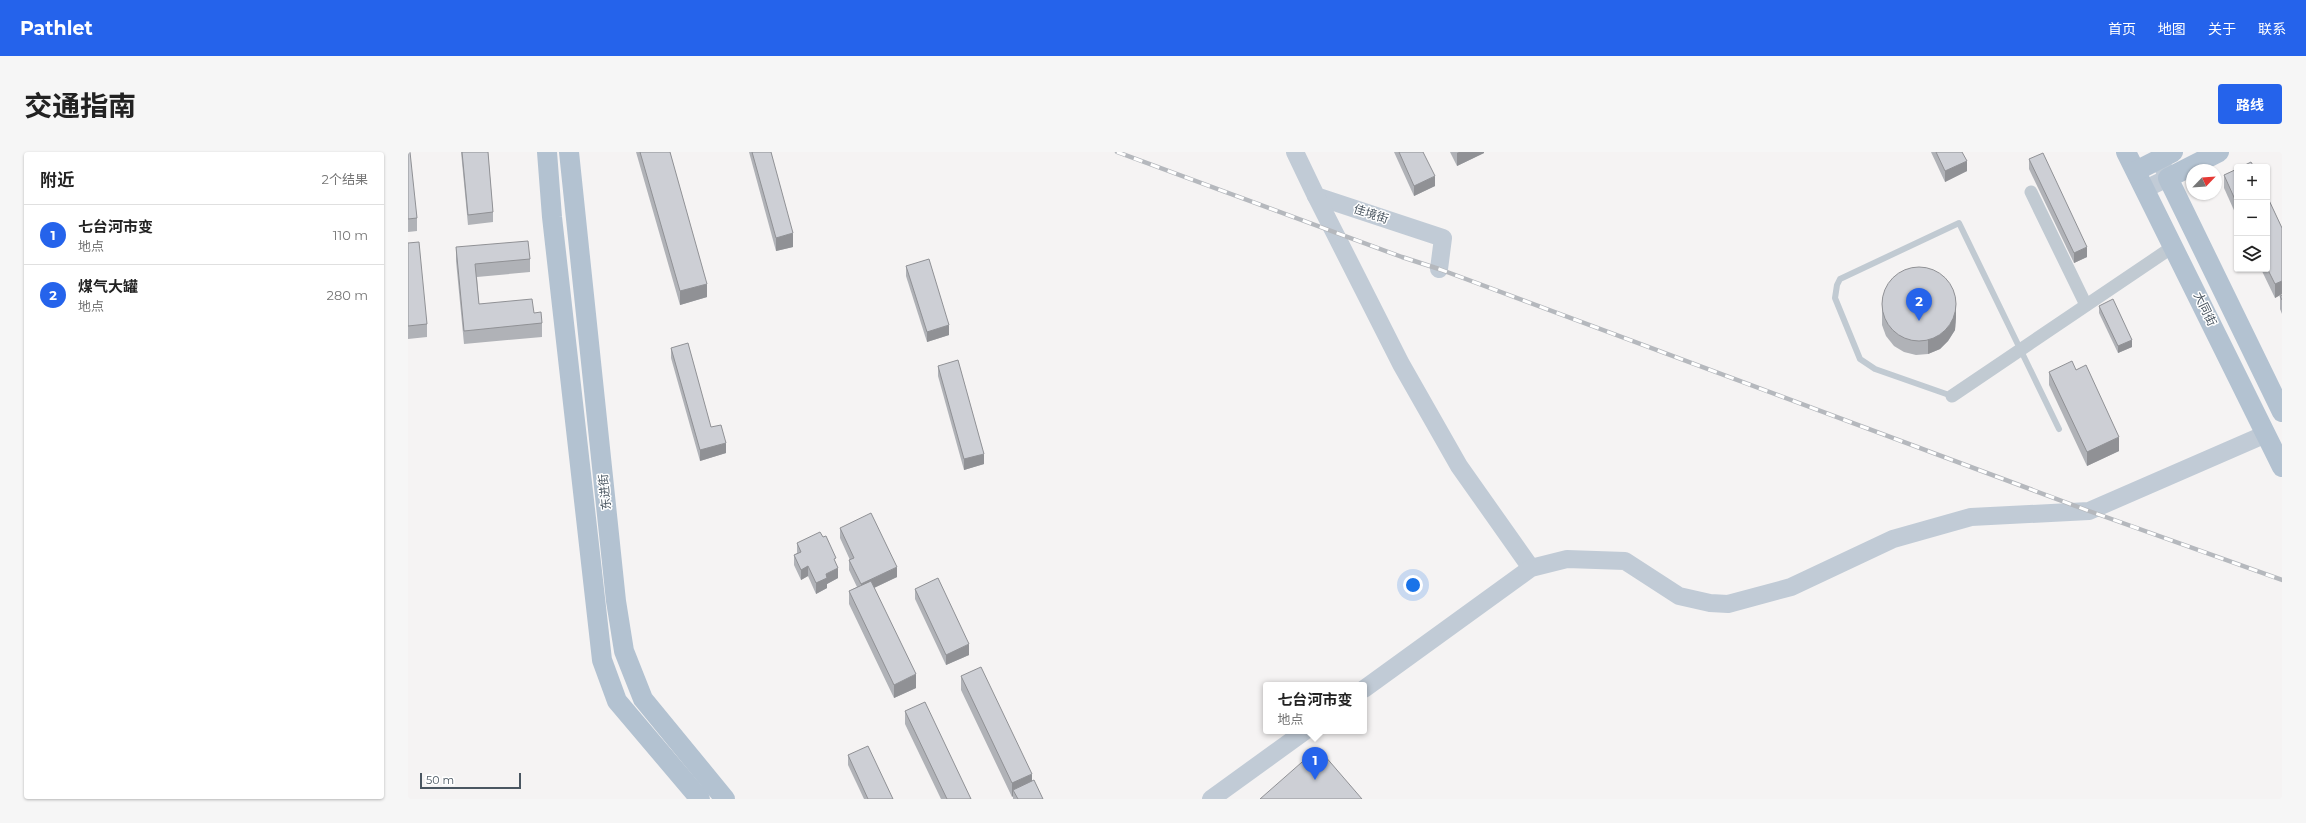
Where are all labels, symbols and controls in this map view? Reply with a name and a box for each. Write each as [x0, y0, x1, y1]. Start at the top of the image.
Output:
text: Pathlet [20, 17, 93, 40]
text: 首页 [2108, 20, 2136, 38]
text: 地图 [2158, 20, 2186, 38]
text: 关于 [2208, 20, 2236, 38]
text: 联系 [2258, 20, 2286, 38]
button: 路线 [2218, 84, 2282, 124]
text: 交通指南 [24, 89, 136, 123]
north arrow [2186, 164, 2222, 200]
map controls [2234, 164, 2270, 272]
button: + [2234, 164, 2270, 200]
text: 附近 [40, 170, 74, 190]
text: 2个结果 [322, 171, 368, 187]
button: − [2234, 200, 2270, 236]
street label: 佳境街 [1352, 201, 1391, 226]
text: 七台河市变 [78, 217, 153, 236]
text: 1 [50, 227, 56, 243]
text: 110 m [333, 227, 368, 243]
button: layers [2234, 236, 2270, 272]
text: 地点 [78, 238, 104, 254]
text: 煤气大罐 [78, 277, 138, 296]
text: 2 [49, 287, 57, 303]
text: 280 m [327, 287, 368, 303]
pin: 2 [1906, 288, 1932, 321]
street label: 大同街 [2191, 289, 2220, 328]
text: 地点 [78, 298, 104, 314]
street label: 东进街 [595, 473, 614, 511]
your location [1403, 575, 1423, 595]
popup [1263, 682, 1367, 734]
text: 七台河市变 [1277, 690, 1353, 709]
text: 地点 [1277, 711, 1304, 727]
pin: 1 [1302, 747, 1328, 780]
scale bar [420, 771, 521, 790]
text: 50 m [426, 773, 454, 787]

